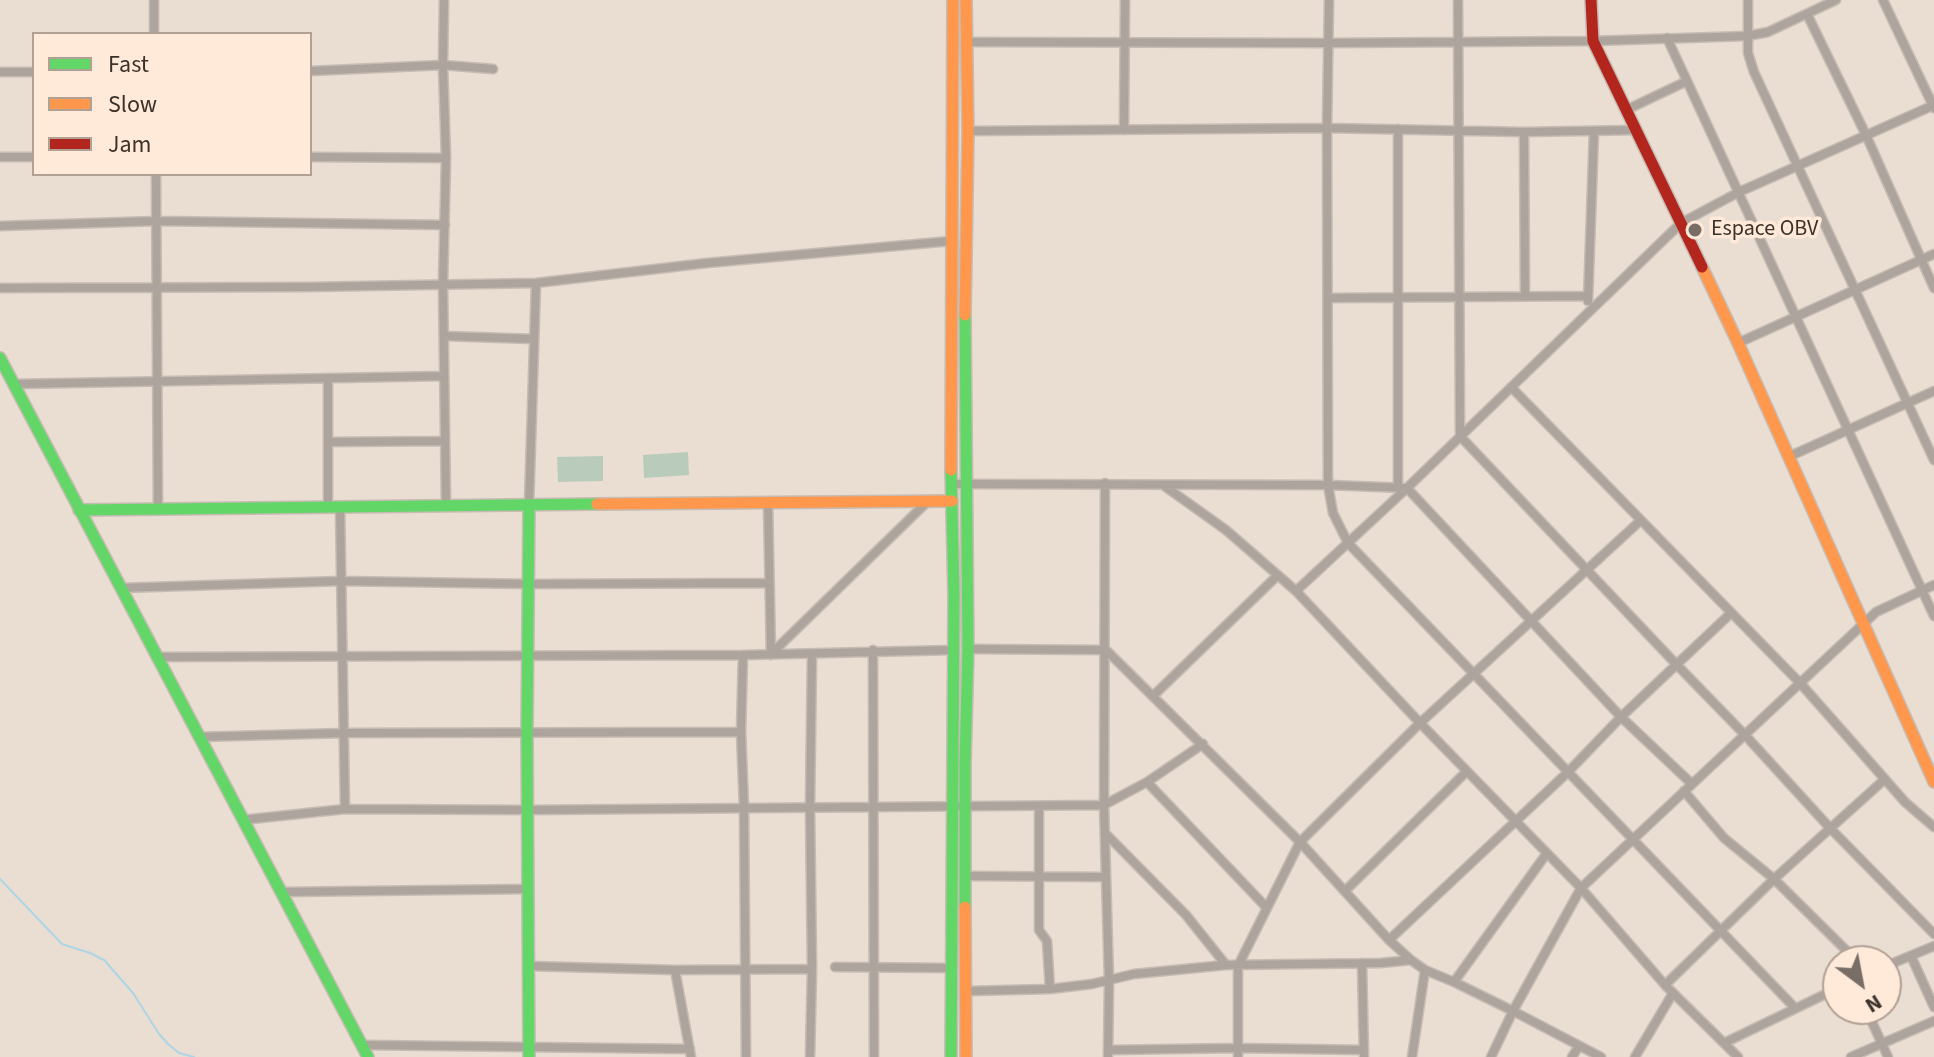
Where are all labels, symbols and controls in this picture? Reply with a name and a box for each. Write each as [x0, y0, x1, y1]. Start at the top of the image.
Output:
legend [32, 32, 312, 176]
text: Fast [108, 47, 149, 82]
text: Slow [108, 87, 157, 122]
text: Jam [108, 127, 152, 162]
place label: Espace OBV [1711, 217, 1818, 243]
marker: Espace OBV [1686, 221, 1704, 239]
north arrow [1822, 945, 1902, 1025]
text: N [1859, 986, 1888, 1021]

